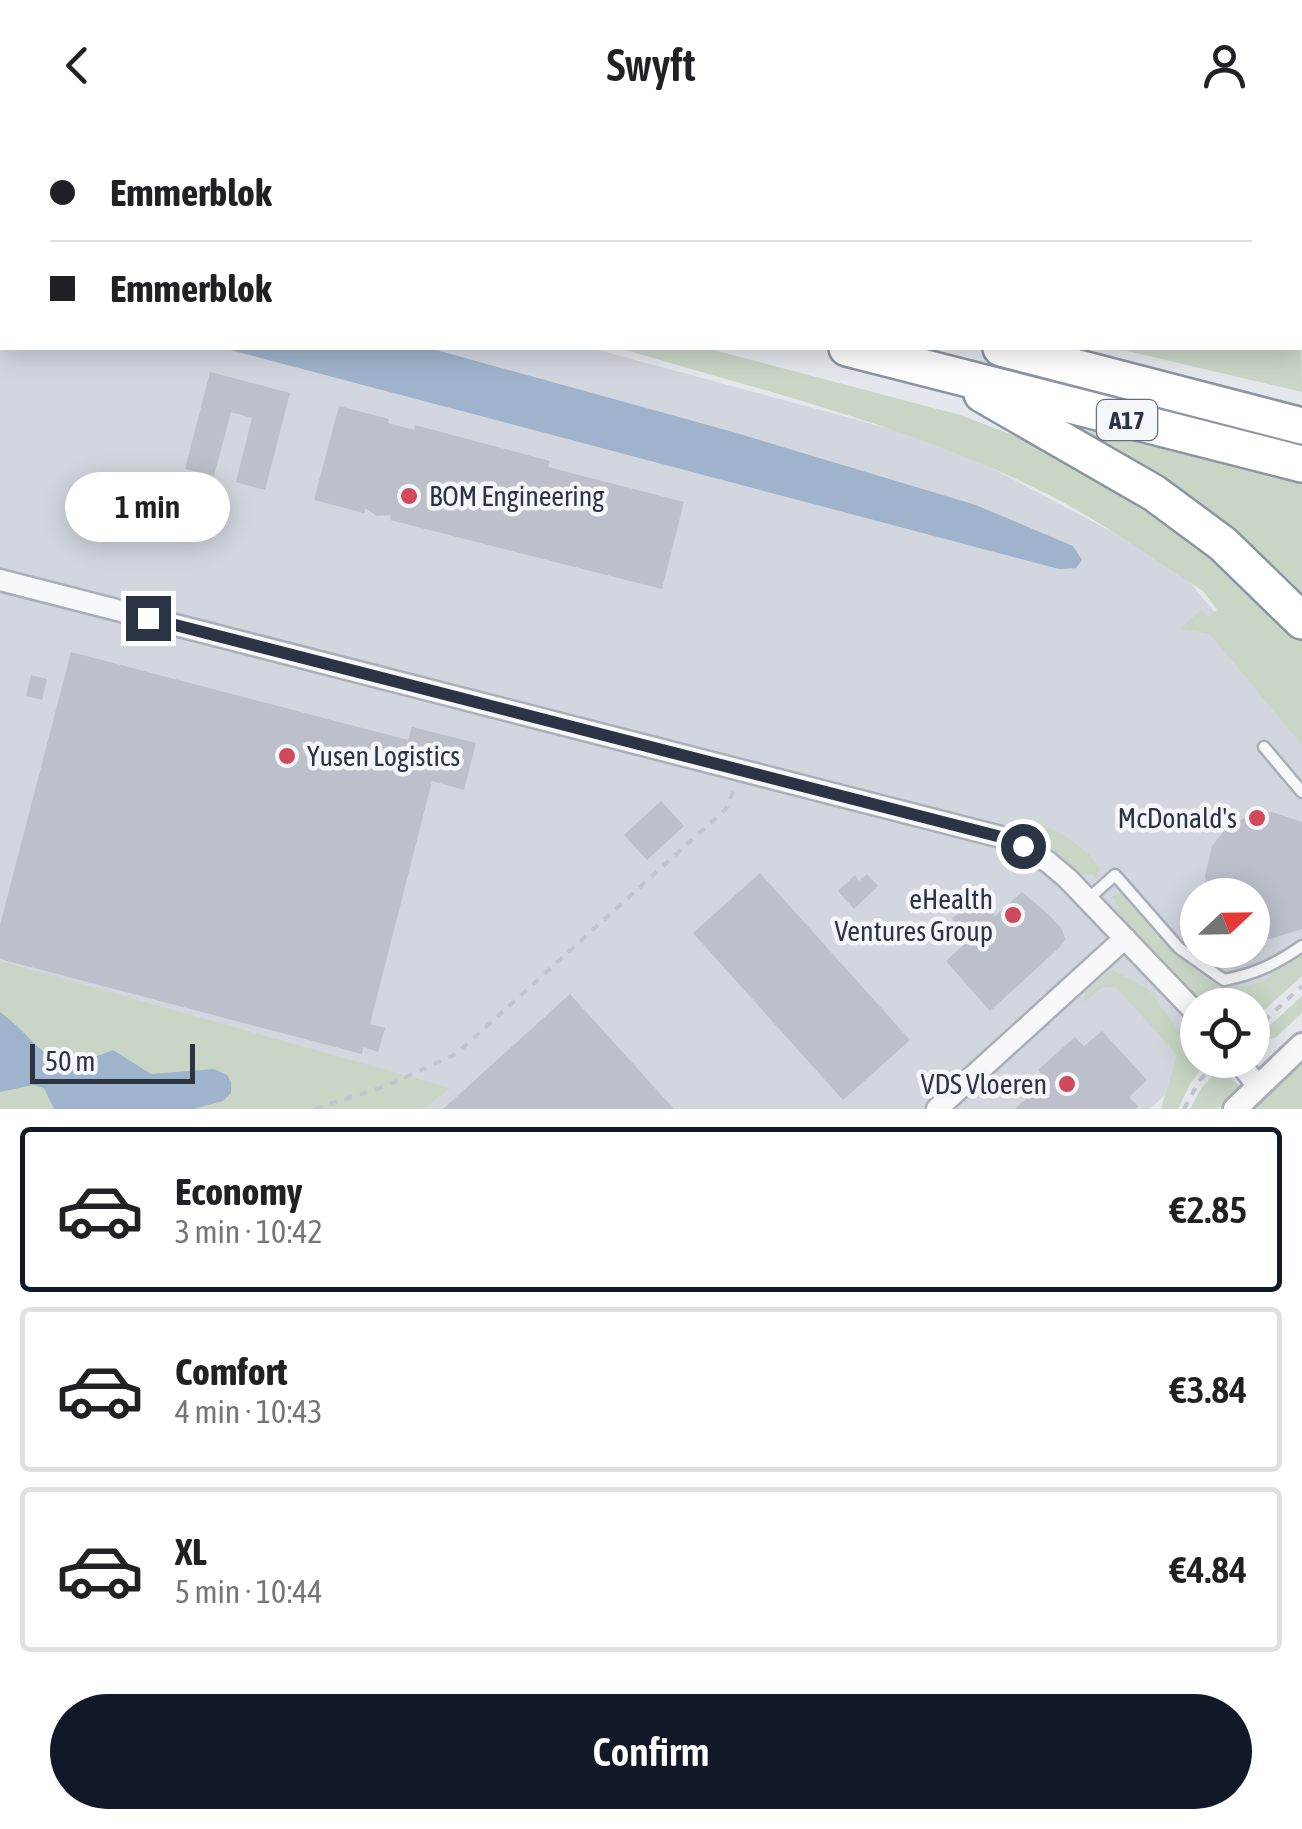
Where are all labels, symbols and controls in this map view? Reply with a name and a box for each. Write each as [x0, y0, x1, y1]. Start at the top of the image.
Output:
icon: back [50, 38, 105, 93]
icon: person [1197, 38, 1252, 93]
text: Swyft [606, 39, 696, 91]
text: Emmerblok [110, 171, 272, 214]
text: Emmerblok [110, 267, 272, 310]
road number: A17 [1097, 400, 1157, 440]
callout: 1 min [66, 473, 230, 543]
place label: BOM Engineering [429, 480, 604, 512]
marker: BOM Engineering [398, 485, 420, 507]
text: 1 min [115, 488, 180, 525]
route end [126, 596, 171, 641]
place label: Yusen Logistics [307, 740, 460, 772]
marker: Yusen Logistics [276, 745, 298, 767]
place label: McDonald's [1118, 802, 1237, 834]
marker: McDonald's [1246, 807, 1268, 829]
route start [1001, 824, 1046, 869]
north arrow [1180, 878, 1270, 968]
map controls [1180, 878, 1270, 1078]
place label: eHealth Ventures Group [834, 883, 993, 947]
marker: eHealth Ventures Group [1002, 904, 1024, 926]
button: locate [1180, 988, 1270, 1078]
scale bar [30, 1039, 195, 1084]
text: 50 m [45, 1045, 95, 1077]
place label: VDS Vloeren [921, 1068, 1047, 1100]
marker: VDS Vloeren [1056, 1073, 1078, 1095]
icon: car [55, 1165, 145, 1255]
text: Economy [175, 1170, 302, 1213]
text: €2.85 [1170, 1188, 1247, 1231]
text: 3 min · 10:42 [175, 1213, 322, 1250]
icon: car [55, 1345, 145, 1435]
text: Comfort [175, 1350, 287, 1393]
text: €3.84 [1170, 1368, 1247, 1411]
text: 4 min · 10:43 [175, 1393, 322, 1430]
icon: car [55, 1525, 145, 1615]
text: XL [175, 1530, 207, 1573]
text: €4.84 [1170, 1548, 1247, 1591]
text: 5 min · 10:44 [175, 1573, 322, 1610]
button: Confirm [50, 1694, 1252, 1809]

